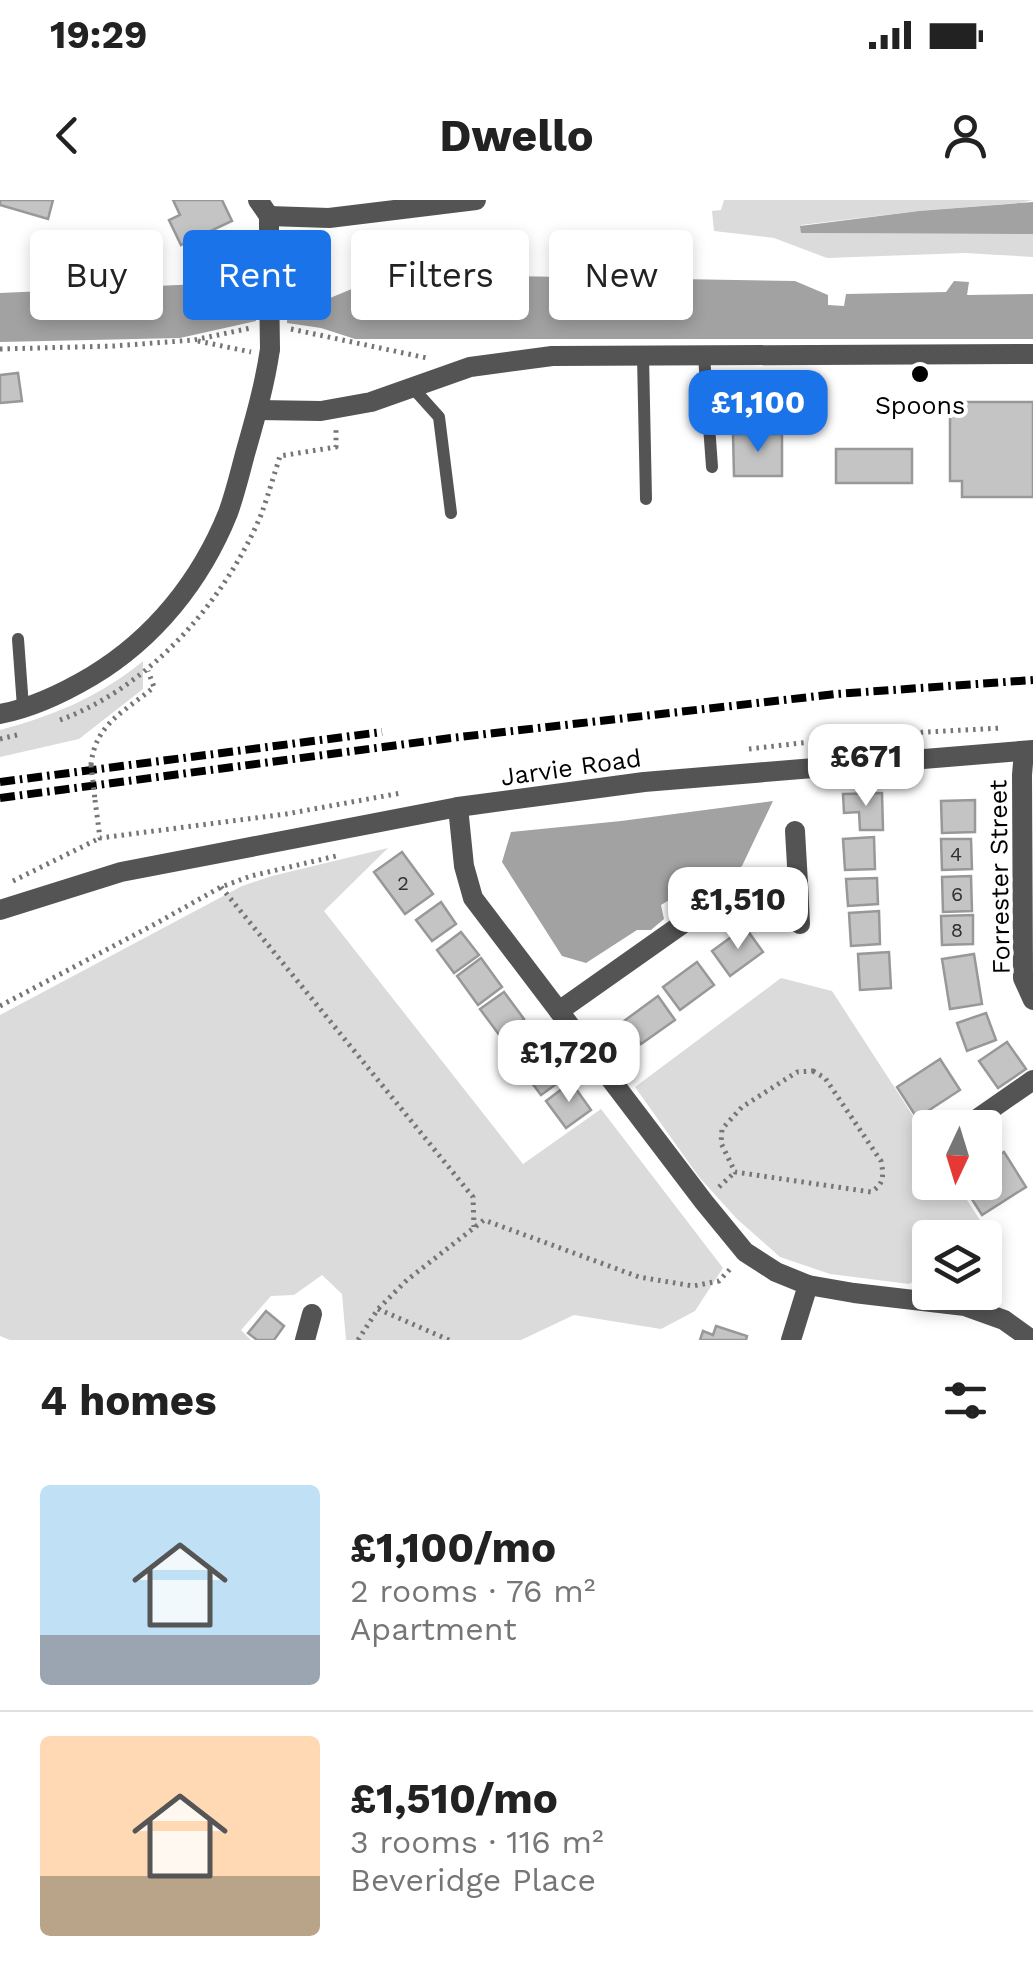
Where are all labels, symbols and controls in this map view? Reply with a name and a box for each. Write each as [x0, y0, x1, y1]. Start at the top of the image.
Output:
text: 19:29 [50, 13, 147, 57]
icon: back [40, 108, 95, 163]
icon: person [938, 108, 993, 163]
text: Dwello [439, 109, 594, 162]
chip: Buy [30, 230, 163, 320]
chip: Rent [183, 230, 331, 320]
chip: Filters [351, 230, 529, 320]
chip: New [549, 230, 693, 320]
marker: Spoons [909, 363, 931, 385]
pin: £1,100 [677, 370, 839, 455]
text: £1,100 [711, 383, 805, 421]
place label: Spoons [875, 391, 965, 420]
pin: £671 [807, 724, 925, 809]
text: £671 [830, 737, 902, 775]
street label: Jarvie Road [499, 743, 643, 792]
street label: Forrester Street [983, 779, 1016, 975]
house number: 4 [950, 842, 962, 866]
pin: £1,510 [657, 867, 819, 952]
house number: 2 [397, 871, 409, 895]
text: £1,510 [690, 880, 786, 918]
house number: 6 [951, 882, 963, 906]
house number: 8 [951, 918, 963, 942]
pin: £1,720 [488, 1020, 650, 1105]
text: £1,720 [520, 1033, 618, 1071]
north arrow [912, 1110, 1002, 1200]
map controls [912, 1110, 1002, 1310]
button: layers [912, 1220, 1002, 1310]
icon: filters [938, 1373, 993, 1428]
text: 4 homes [40, 1376, 217, 1425]
text: £1,100/mo [350, 1523, 556, 1572]
icon: home [120, 1525, 240, 1645]
text: 2 rooms · 76 m² [350, 1572, 596, 1610]
text: Apartment [350, 1610, 517, 1648]
text: £1,510/mo [350, 1774, 558, 1823]
icon: home [120, 1776, 240, 1896]
text: 3 rooms · 116 m² [350, 1823, 604, 1861]
text: Beveridge Place [350, 1861, 596, 1899]

